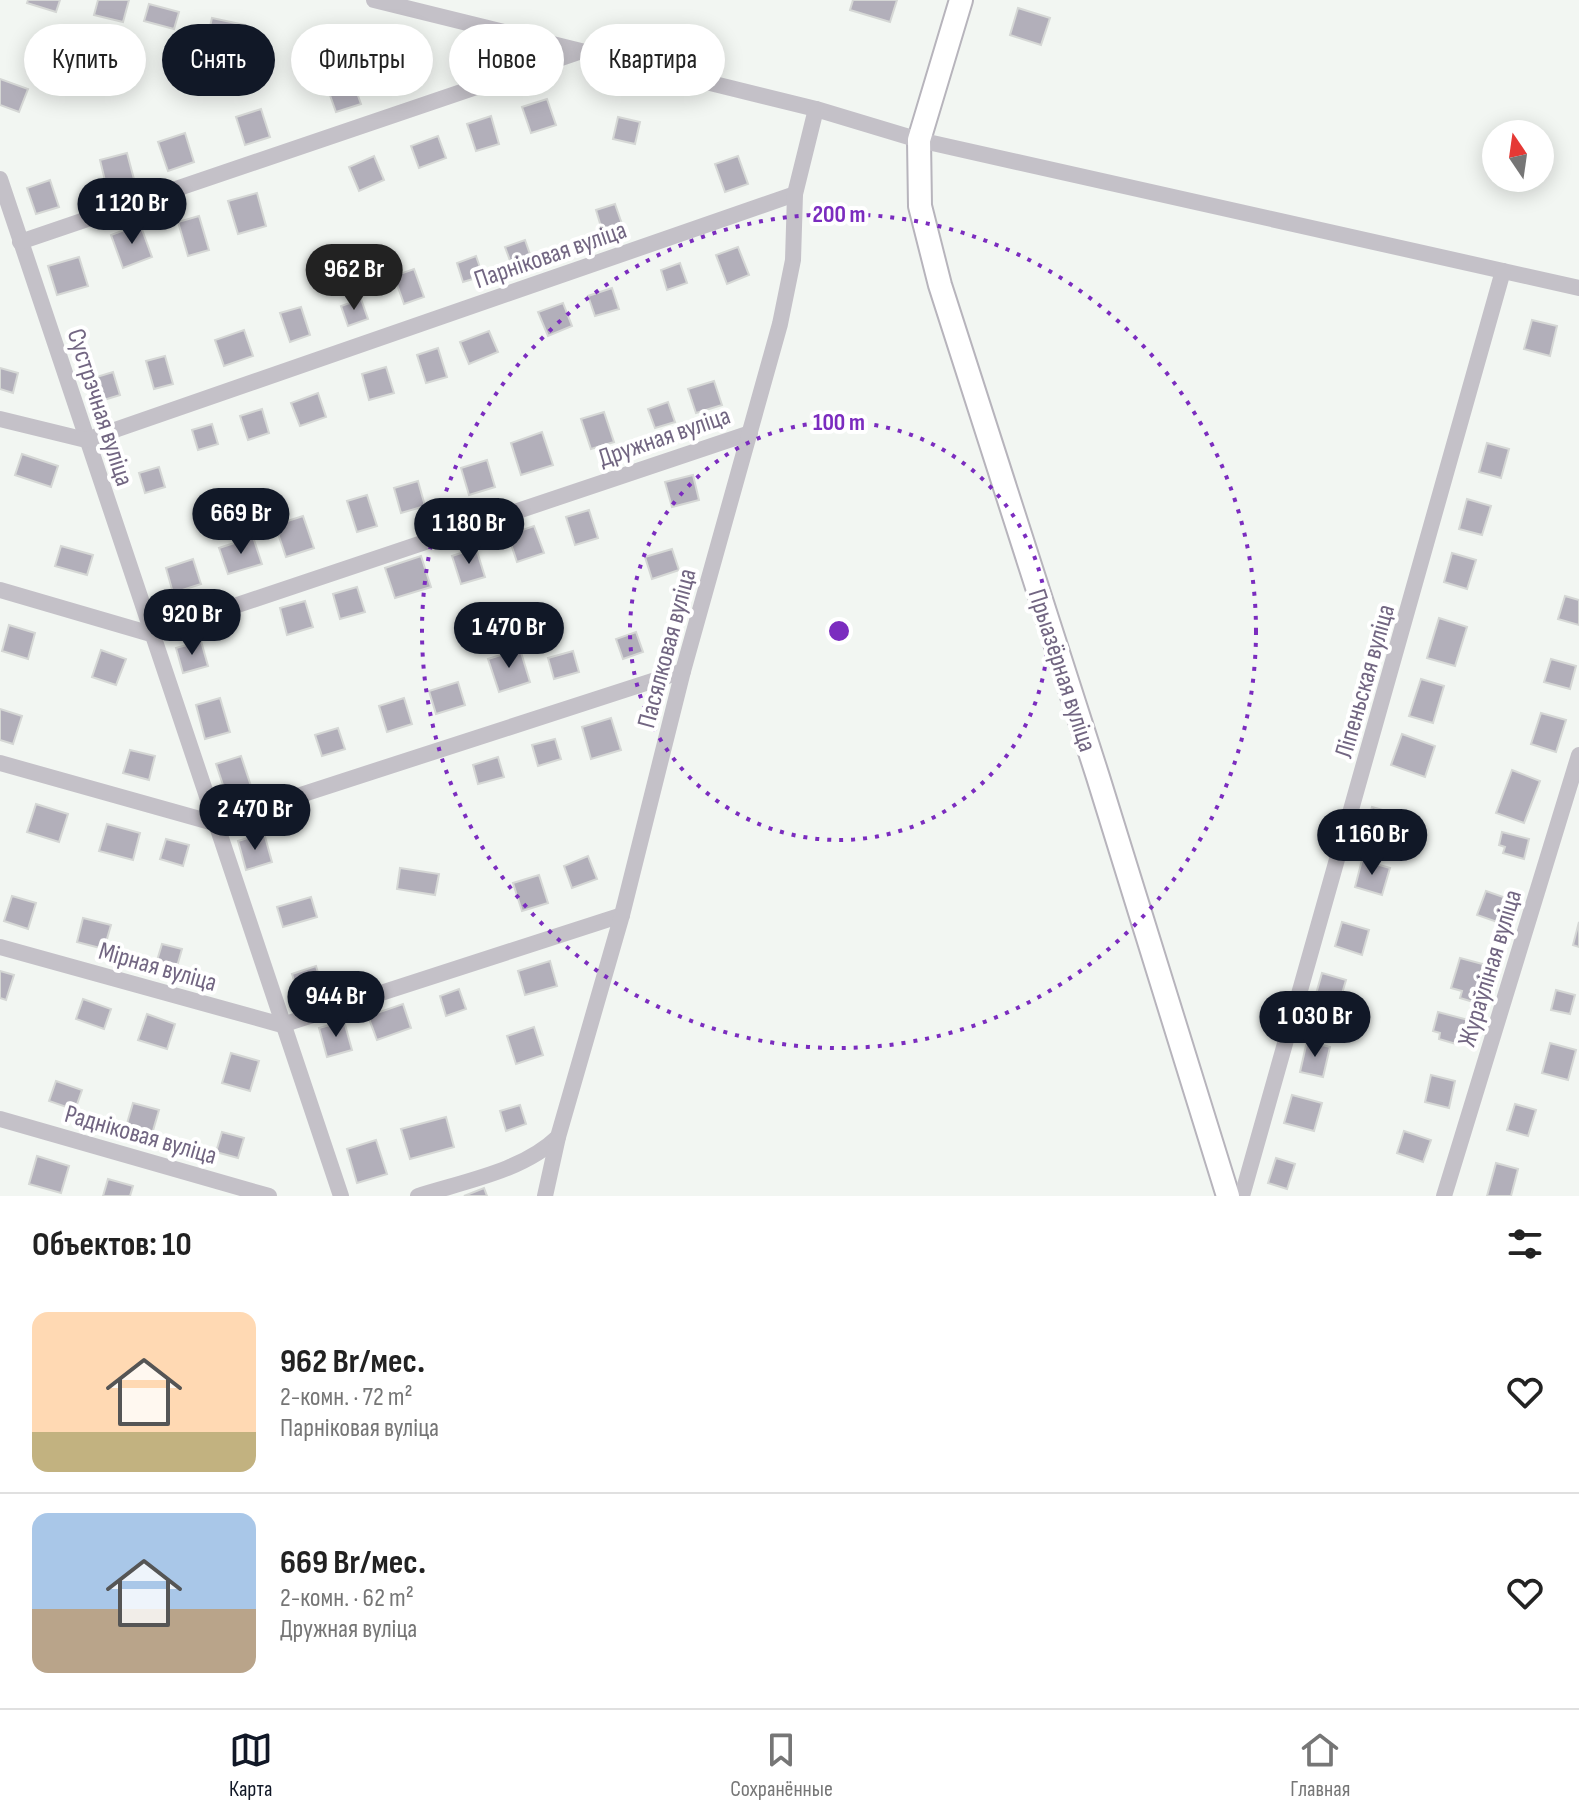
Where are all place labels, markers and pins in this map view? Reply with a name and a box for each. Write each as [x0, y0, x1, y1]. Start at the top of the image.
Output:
pin: 1 120 Br [49, 178, 215, 246]
pin: 962 Br [289, 244, 419, 312]
pin: 669 Br [176, 488, 306, 556]
pin: 1 180 Br [386, 498, 552, 566]
pin: 920 Br [127, 589, 257, 657]
pin: 1 470 Br [426, 602, 592, 670]
centre of rings [825, 617, 853, 645]
pin: 2 470 Br [172, 784, 338, 852]
pin: 1 160 Br [1289, 809, 1455, 877]
pin: 944 Br [271, 971, 401, 1039]
pin: 1 030 Br [1232, 991, 1398, 1059]

